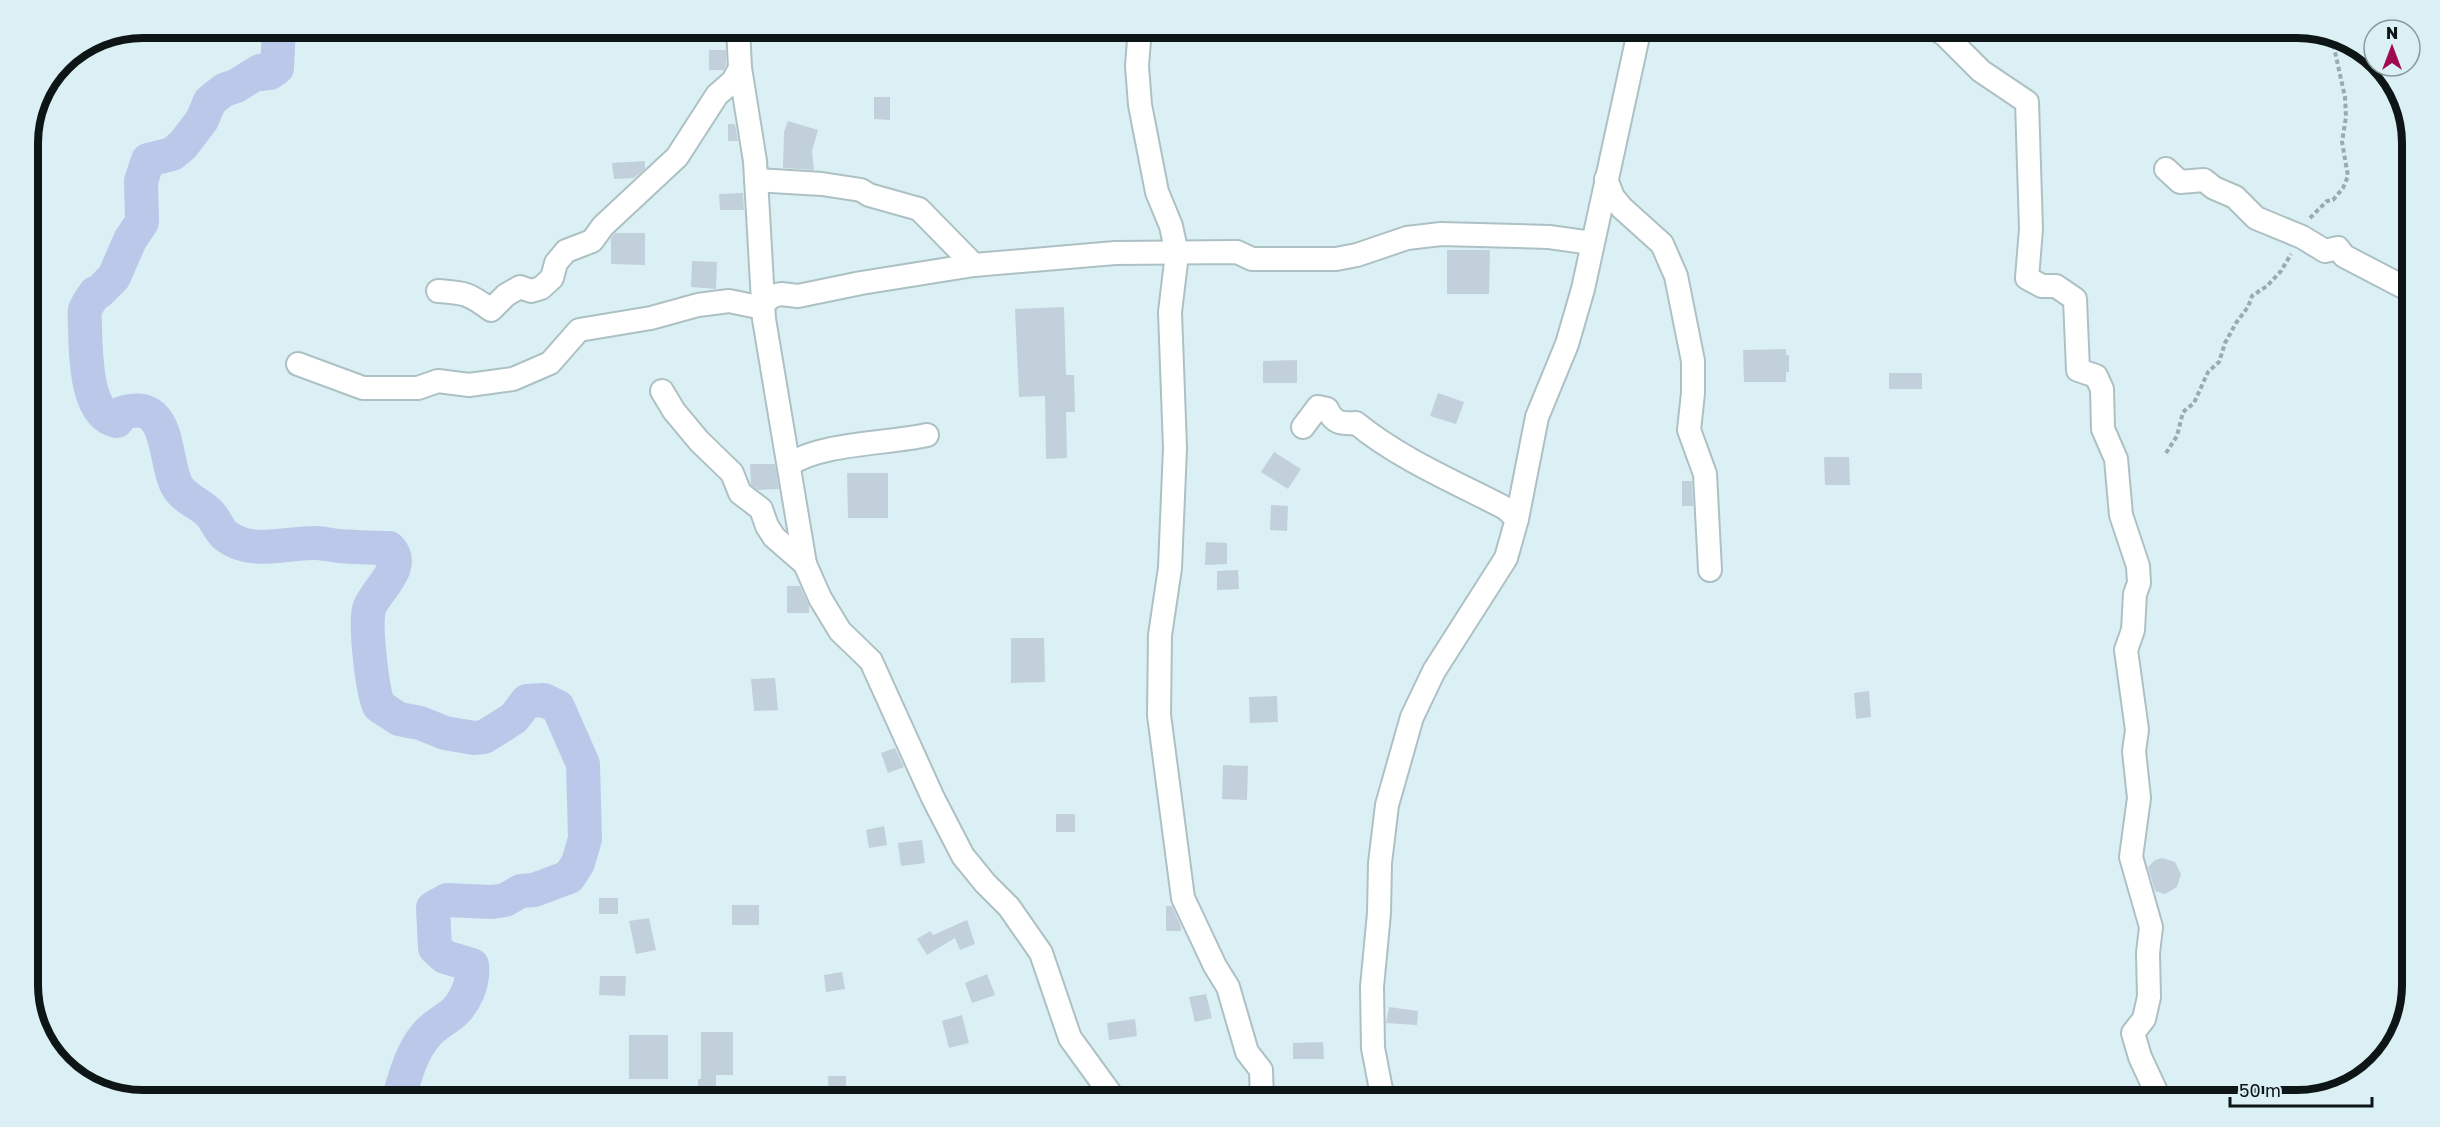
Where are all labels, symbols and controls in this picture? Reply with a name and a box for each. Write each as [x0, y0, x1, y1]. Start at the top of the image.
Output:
north arrow [2362, 18, 2422, 78]
text: N [2386, 23, 2398, 43]
scale bar [2230, 1070, 2372, 1108]
text: 50 m [2239, 1079, 2281, 1101]

